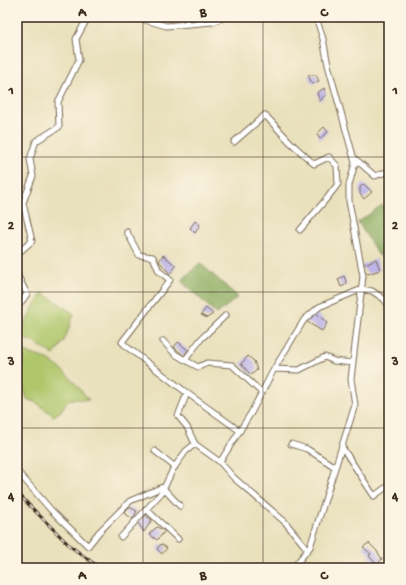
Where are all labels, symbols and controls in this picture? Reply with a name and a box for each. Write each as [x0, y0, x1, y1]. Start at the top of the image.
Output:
text: A [77, 6, 87, 21]
text: B [199, 6, 208, 21]
text: C [319, 6, 329, 21]
text: 1 [7, 84, 14, 99]
text: 1 [391, 84, 398, 99]
text: 2 [8, 219, 15, 234]
text: 2 [392, 219, 399, 234]
text: 3 [7, 355, 15, 370]
text: 3 [391, 355, 399, 370]
text: 4 [7, 490, 15, 505]
text: 4 [391, 490, 399, 505]
text: A [77, 569, 87, 584]
text: B [199, 569, 208, 584]
text: C [319, 569, 329, 584]

